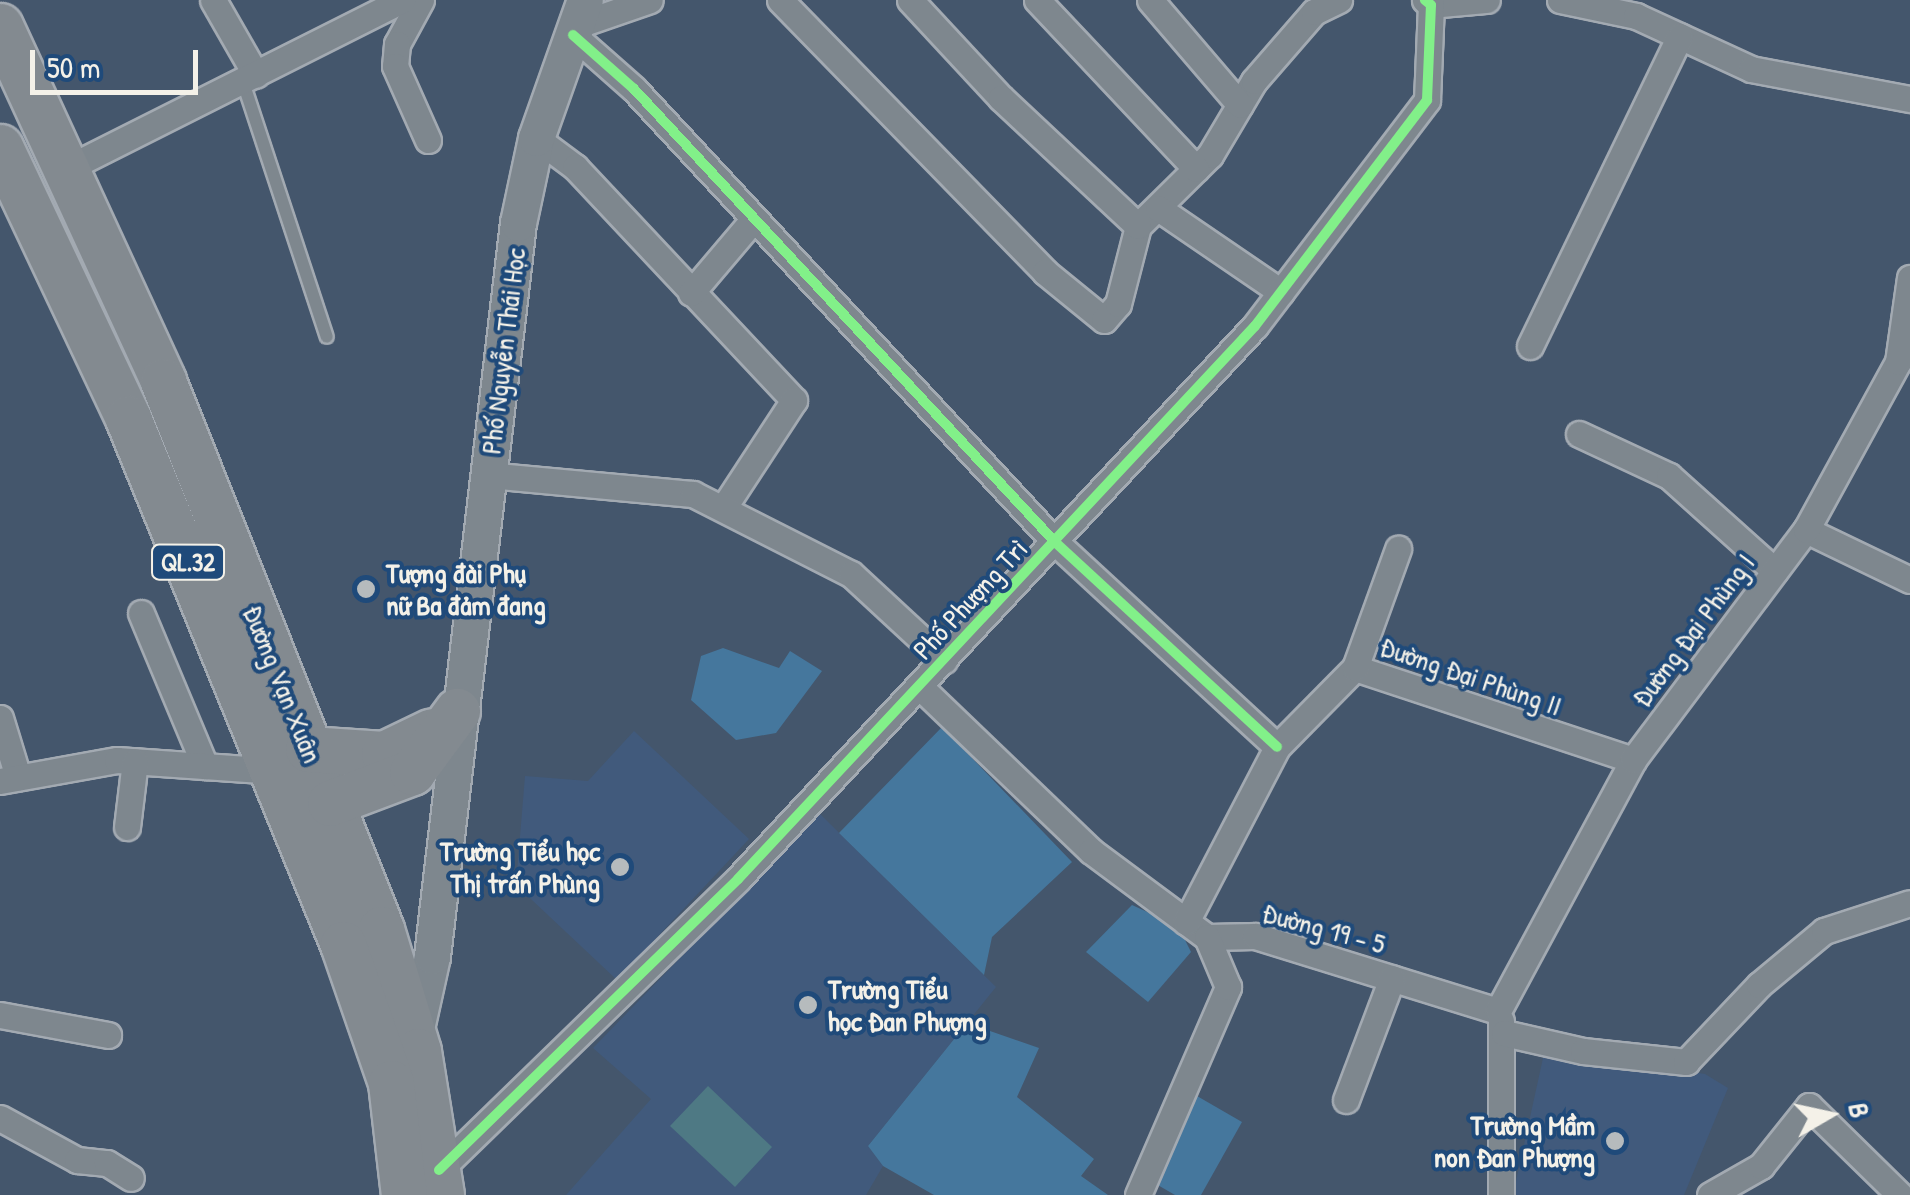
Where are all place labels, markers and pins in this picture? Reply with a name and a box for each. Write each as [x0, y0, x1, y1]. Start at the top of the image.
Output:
place label: Tượng đài Phụ nữ Ba đảm đang [386, 556, 546, 622]
marker: Tượng đài Phụ nữ Ba đảm đang [355, 578, 377, 600]
place label: Trường Tiểu học Thị trấn Phùng [440, 834, 600, 900]
marker: Trường Tiểu học Thị trấn Phùng [609, 856, 631, 878]
place label: Trường Tiểu học Đan Phượng [828, 972, 987, 1038]
marker: Trường Tiểu học Đan Phượng [797, 994, 819, 1016]
place label: Trường Mầm non Đan Phượng [1434, 1108, 1595, 1174]
marker: Trường Mầm non Đan Phượng [1604, 1130, 1626, 1152]

